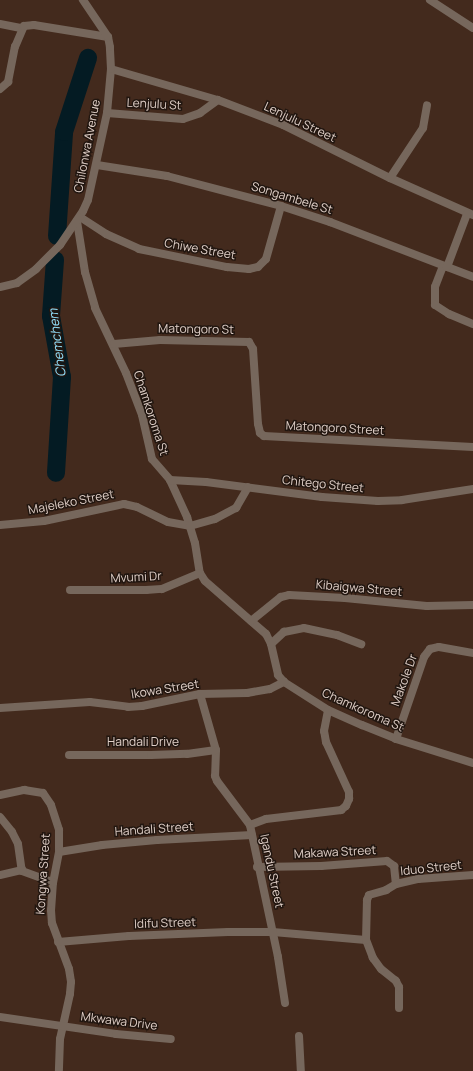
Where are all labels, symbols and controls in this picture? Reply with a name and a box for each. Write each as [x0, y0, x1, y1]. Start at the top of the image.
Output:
street label: Lenjulu St [126, 95, 182, 113]
street label: Chilonwa Avenue [71, 98, 103, 194]
street label: Lenjulu Street [262, 99, 338, 145]
street label: Songambele St [250, 179, 334, 217]
street label: Chiwe Street [163, 236, 237, 262]
water label: Chemchem [45, 308, 69, 378]
street label: Matongoro St [158, 321, 234, 337]
street label: Chamkoroma St [131, 369, 171, 457]
street label: Matongoro Street [285, 418, 385, 438]
street label: Chitego Street [282, 473, 364, 495]
street label: Majeleko Street [27, 487, 115, 517]
street label: Mvumi Dr [110, 568, 162, 586]
street label: Kibaigwa Street [315, 577, 403, 599]
street label: Makole Dr [388, 652, 420, 708]
street label: Ikowa Street [130, 677, 200, 701]
street label: Chamkoroma St [320, 685, 406, 735]
street label: Handali Drive [107, 735, 179, 749]
street label: Handali Street [114, 819, 194, 839]
street label: Kongwa Street [33, 833, 53, 915]
street label: Igandu Street [257, 833, 287, 909]
street label: Makawa Street [294, 843, 376, 861]
street label: Iduo Street [400, 858, 462, 878]
street label: Idifu Street [134, 915, 196, 931]
street label: Mkwawa Drive [80, 1009, 158, 1033]

